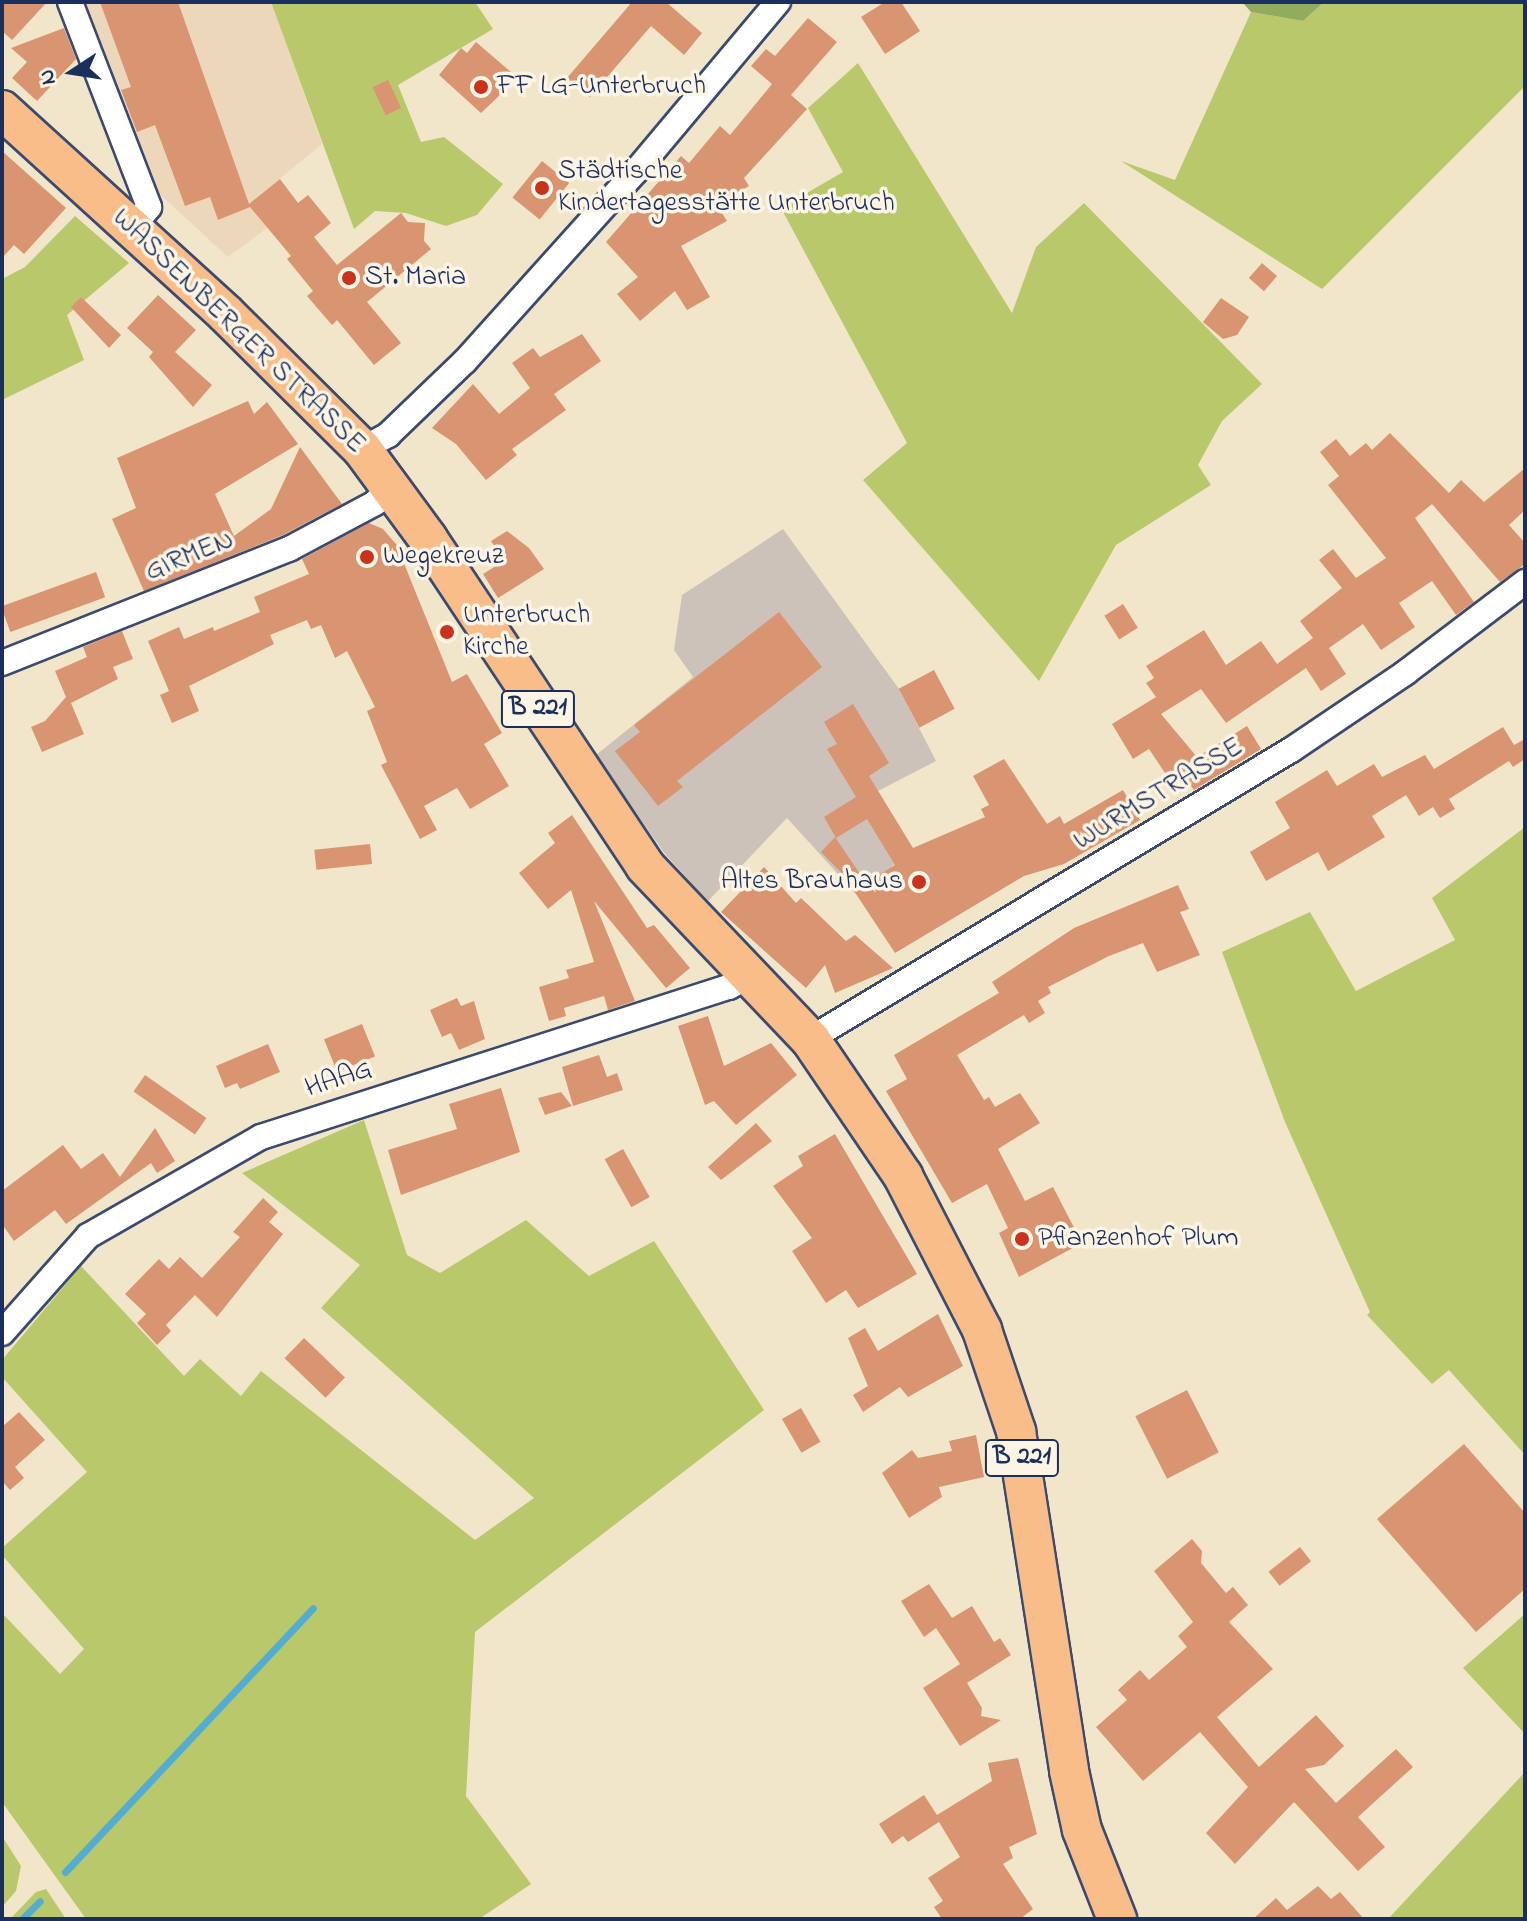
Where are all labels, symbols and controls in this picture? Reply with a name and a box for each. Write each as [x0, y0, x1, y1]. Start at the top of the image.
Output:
north arrow [32, 32, 112, 112]
text: N [31, 66, 66, 88]
place label: FF LG-Unterbruch [497, 70, 706, 104]
marker: FF LG-Unterbruch [472, 78, 490, 96]
place label: Städtische Kindertagesstätte Unterbruch [558, 155, 895, 221]
marker: Städtische Kindertagesstätte Unterbruch [533, 179, 551, 197]
street label: WASSENBERGER STRASSE [104, 202, 372, 462]
place label: St. Maria [365, 261, 466, 295]
marker: St. Maria [340, 269, 358, 287]
street label: GIRMEN [141, 524, 239, 590]
place label: Wegekreuz [383, 540, 504, 574]
marker: Wegekreuz [358, 548, 376, 566]
place label: Unterbruch Kirche [463, 599, 590, 665]
marker: Unterbruch Kirche [438, 623, 456, 641]
road number: B 221 [500, 687, 576, 731]
street label: WURMSTRASSE [1068, 731, 1250, 859]
place label: Altes Brauhaus [721, 865, 903, 899]
marker: Altes Brauhaus [910, 873, 928, 891]
street label: HAAG [301, 1053, 377, 1107]
place label: Pflanzenhof Plum [1038, 1222, 1238, 1256]
marker: Pflanzenhof Plum [1013, 1230, 1031, 1248]
road number: B 221 [984, 1436, 1060, 1480]

